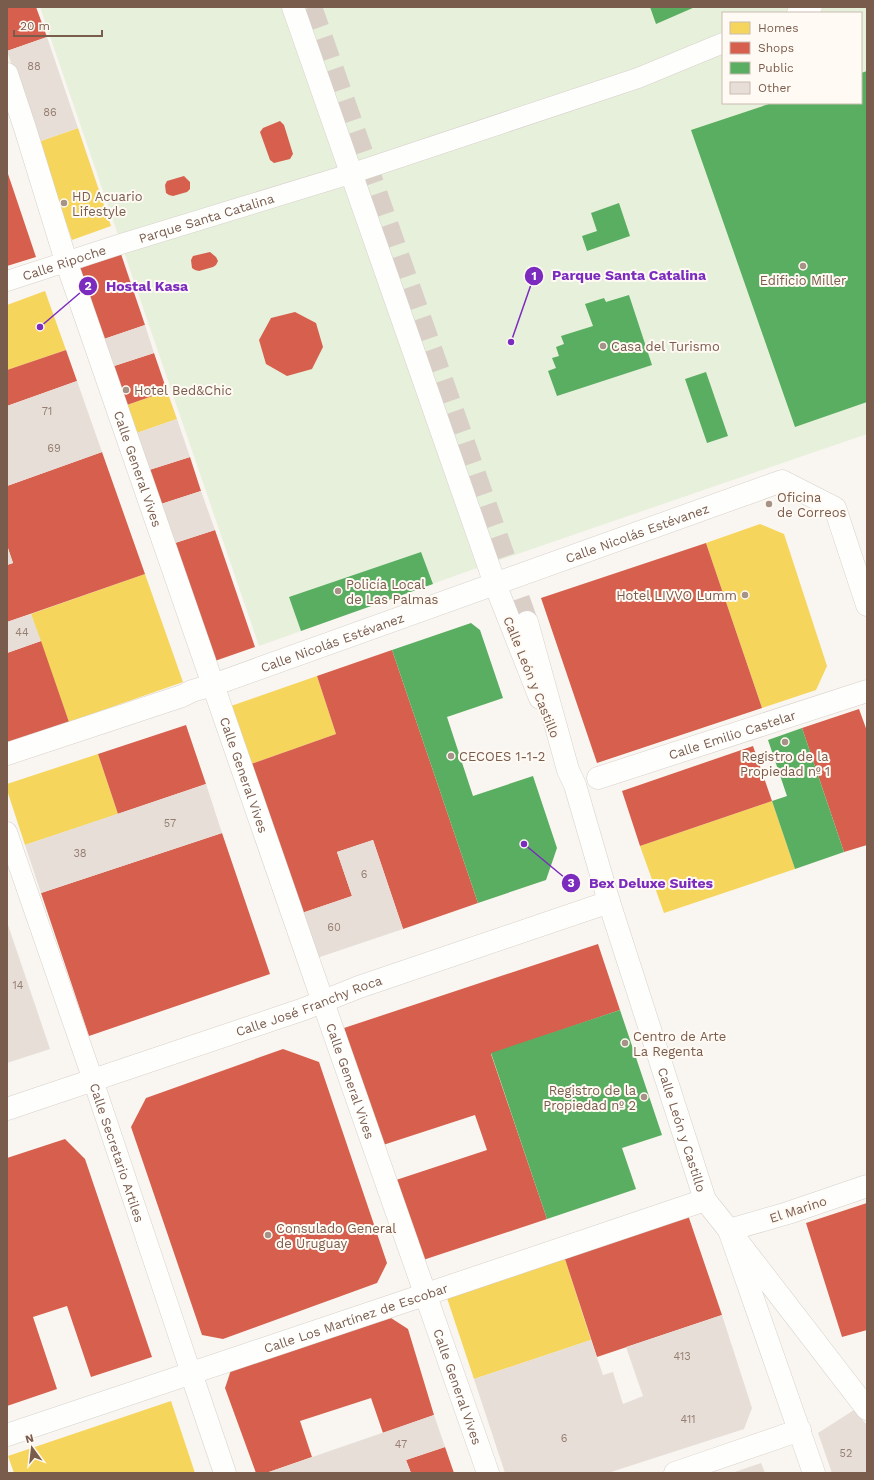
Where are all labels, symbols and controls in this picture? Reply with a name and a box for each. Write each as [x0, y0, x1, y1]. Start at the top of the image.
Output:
scale bar [14, 12, 102, 38]
legend [722, 12, 862, 104]
text: 20 m [20, 19, 50, 33]
text: Homes [758, 21, 799, 35]
text: Shops [758, 41, 794, 55]
house number: 88 [27, 60, 41, 73]
text: Public [758, 61, 794, 75]
text: Other [758, 81, 791, 95]
house number: 86 [43, 106, 57, 119]
place label: HD Acuario Lifestyle [72, 189, 143, 219]
street label: Parque Santa Catalina [137, 190, 277, 246]
marker: HD Acuario Lifestyle [59, 198, 69, 208]
street label: Calle Ripoche [20, 242, 108, 284]
marker: Edificio Miller [798, 261, 808, 271]
callout: Parque Santa Catalina [524, 263, 714, 289]
text: Parque Santa Catalina [552, 267, 707, 283]
text: 1 [531, 269, 537, 283]
callout: Hostal Kasa [78, 273, 197, 299]
place label: Edificio Miller [760, 273, 846, 288]
text: Hostal Kasa [106, 278, 189, 294]
text: 2 [84, 279, 92, 293]
place label: Casa del Turismo [611, 339, 720, 354]
marker: Casa del Turismo [598, 341, 608, 351]
place label: Hotel Bed&Chic [134, 383, 232, 398]
marker: Hotel Bed&Chic [121, 385, 131, 395]
house number: 71 [42, 405, 52, 418]
street label: Calle General Vives [111, 409, 165, 529]
house number: 69 [47, 442, 61, 455]
place label: Oficina de Correos [777, 490, 847, 520]
marker: Oficina de Correos [764, 499, 774, 509]
street label: Calle Nicolás Estévanez [564, 501, 711, 566]
place label: Policía Local de Las Palmas [346, 577, 439, 607]
marker: Policía Local de Las Palmas [333, 586, 343, 596]
place label: Hotel LIVVO Lumm [616, 588, 737, 603]
marker: Hotel LIVVO Lumm [740, 590, 750, 600]
street label: Calle Nicolás Estévanez [259, 610, 406, 675]
street label: Calle León y Castillo [500, 614, 563, 740]
house number: 44 [15, 626, 29, 639]
street label: Calle Emilio Castelar [667, 708, 798, 763]
street label: Calle General Vives [217, 715, 271, 835]
marker: Registro de la Propiedad nº 1 [780, 737, 790, 747]
place label: CECOES 1-1-2 [459, 749, 545, 764]
place label: Registro de la Propiedad nº 1 [740, 749, 830, 779]
marker: CECOES 1-1-2 [446, 751, 456, 761]
house number: 57 [164, 817, 176, 830]
house number: 38 [73, 847, 87, 860]
house number: 6 [361, 868, 368, 881]
callout: Bex Deluxe Suites [561, 870, 721, 896]
text: Bex Deluxe Suites [589, 875, 714, 891]
text: 3 [567, 876, 575, 890]
house number: 60 [327, 921, 341, 934]
street label: Calle José Franchy Roca [234, 973, 385, 1039]
house number: 14 [12, 979, 24, 992]
street label: Calle General Vives [323, 1021, 377, 1141]
place label: Centro de Arte La Regenta [633, 1029, 726, 1059]
marker: Centro de Arte La Regenta [620, 1038, 630, 1048]
street label: Calle León y Castillo [655, 1066, 709, 1194]
street label: Calle Secretario Artiles [87, 1081, 147, 1224]
place label: Registro de la Propiedad nº 2 [543, 1083, 637, 1113]
marker: Registro de la Propiedad nº 2 [639, 1092, 649, 1102]
street label: El Marino [768, 1193, 829, 1226]
place label: Consulado General de Uruguay [276, 1221, 396, 1251]
marker: Consulado General de Uruguay [263, 1230, 273, 1240]
street label: Calle Los Martínez de Escobar [262, 1280, 450, 1356]
street label: Calle General Vives [430, 1327, 485, 1447]
house number: 413 [673, 1350, 691, 1363]
house number: 411 [680, 1413, 696, 1426]
north arrow [12, 1428, 52, 1468]
text: N [24, 1431, 35, 1446]
house number: 6 [561, 1432, 568, 1445]
house number: 47 [395, 1438, 407, 1451]
house number: 52 [840, 1447, 852, 1460]

